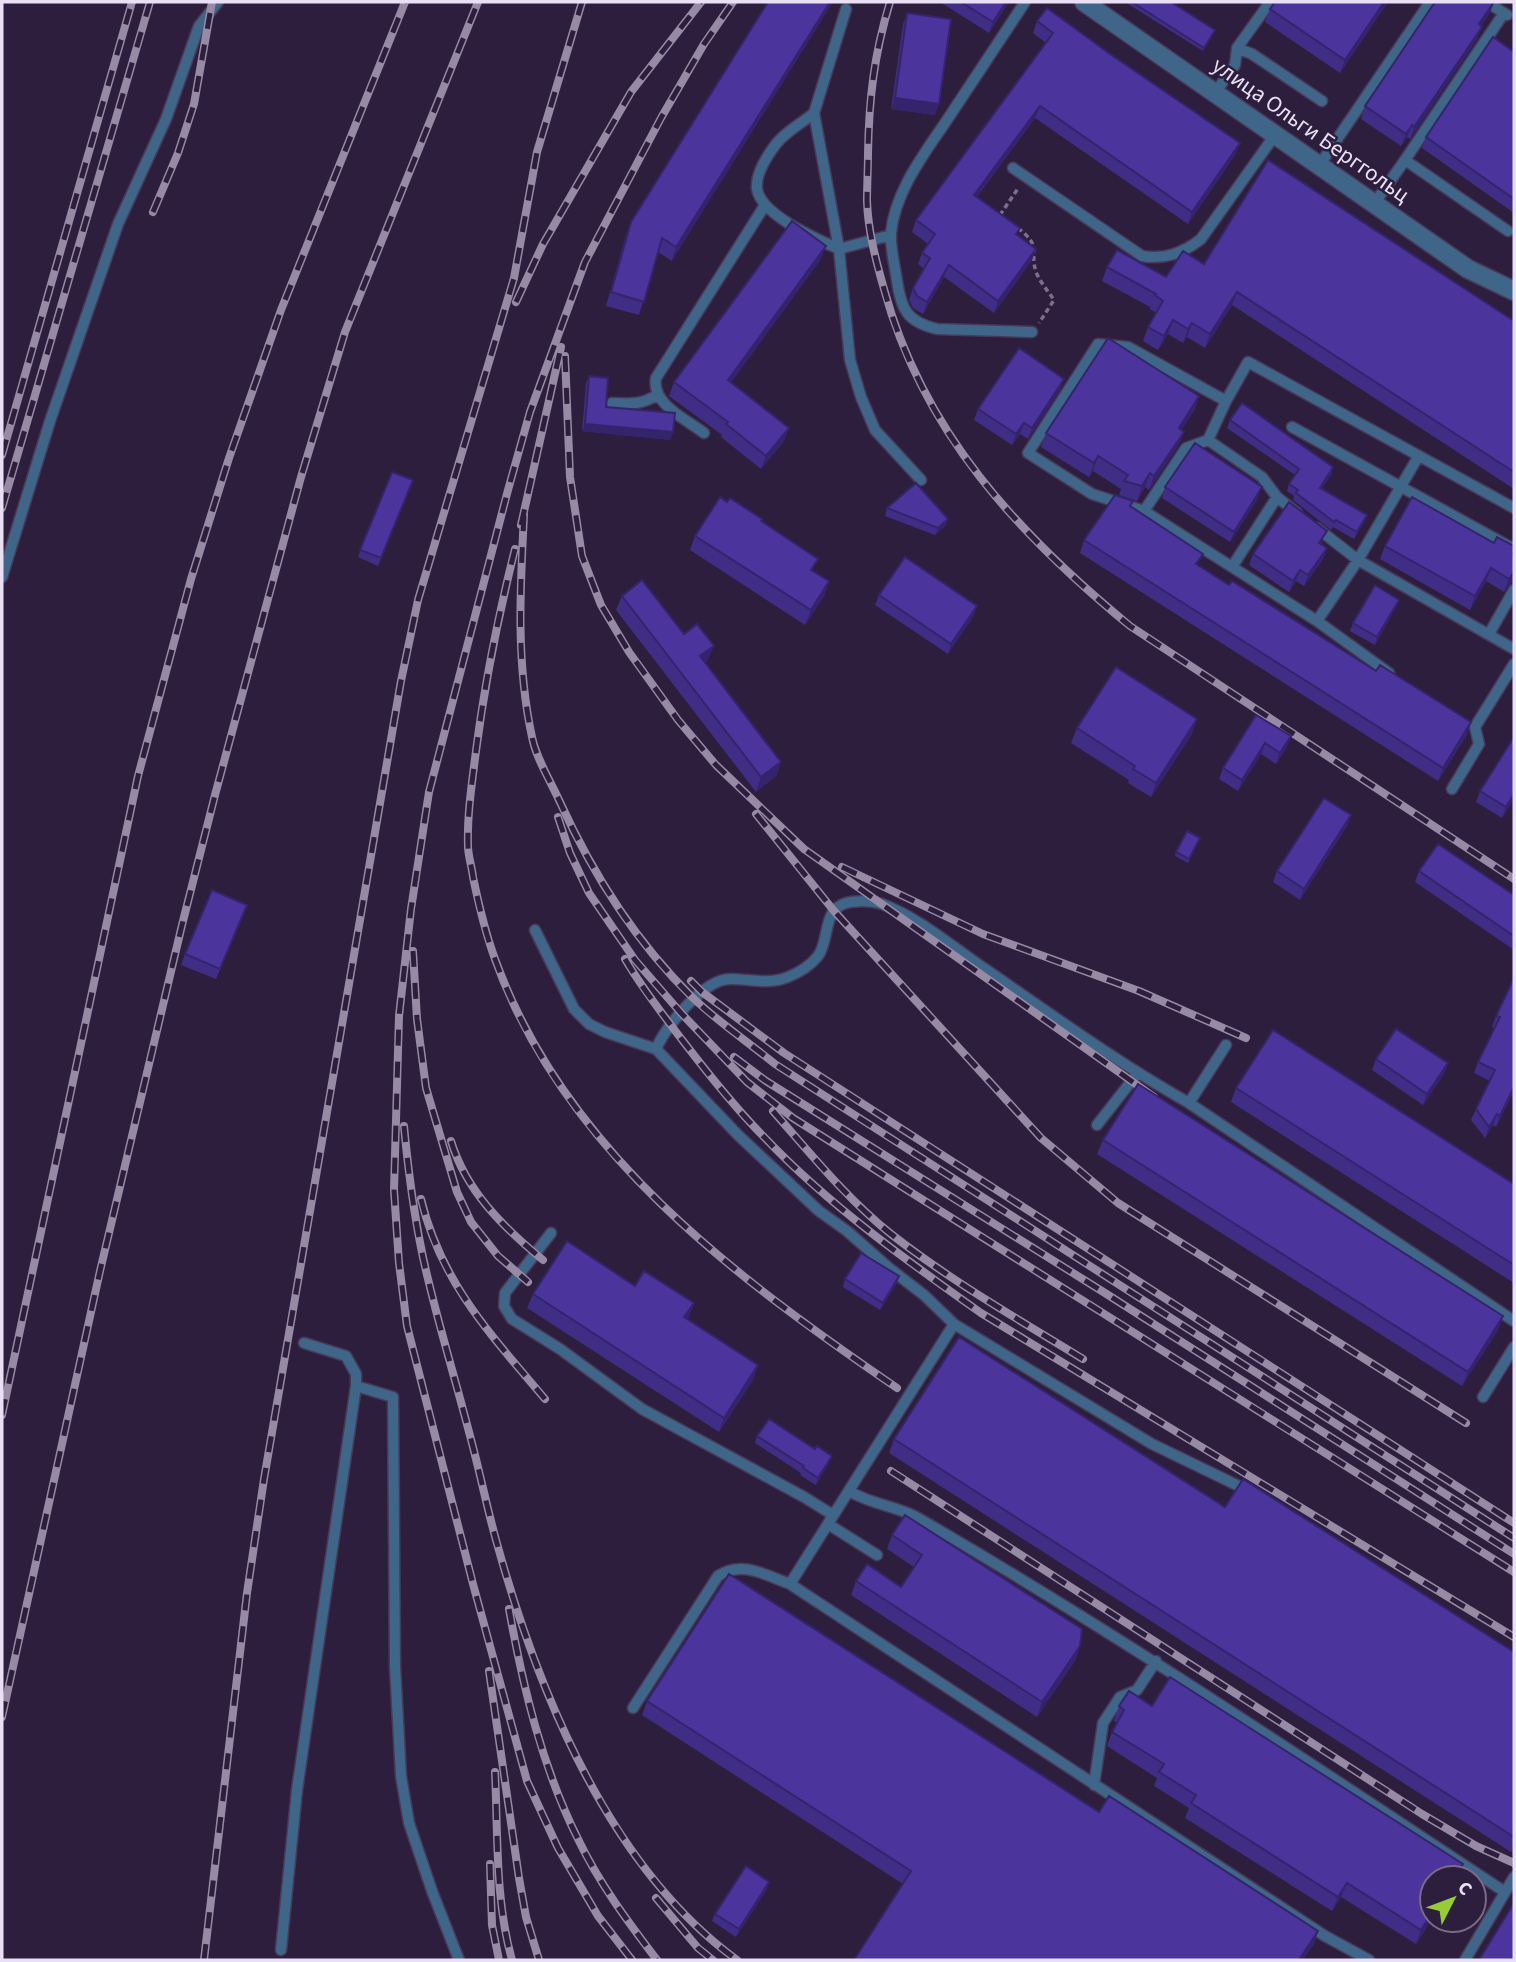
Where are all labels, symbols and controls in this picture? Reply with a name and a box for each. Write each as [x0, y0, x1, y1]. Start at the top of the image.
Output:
street label: улица Ольги Берггольц [1205, 49, 1417, 211]
north arrow [1418, 1864, 1488, 1934]
text: С [1451, 1875, 1478, 1902]

